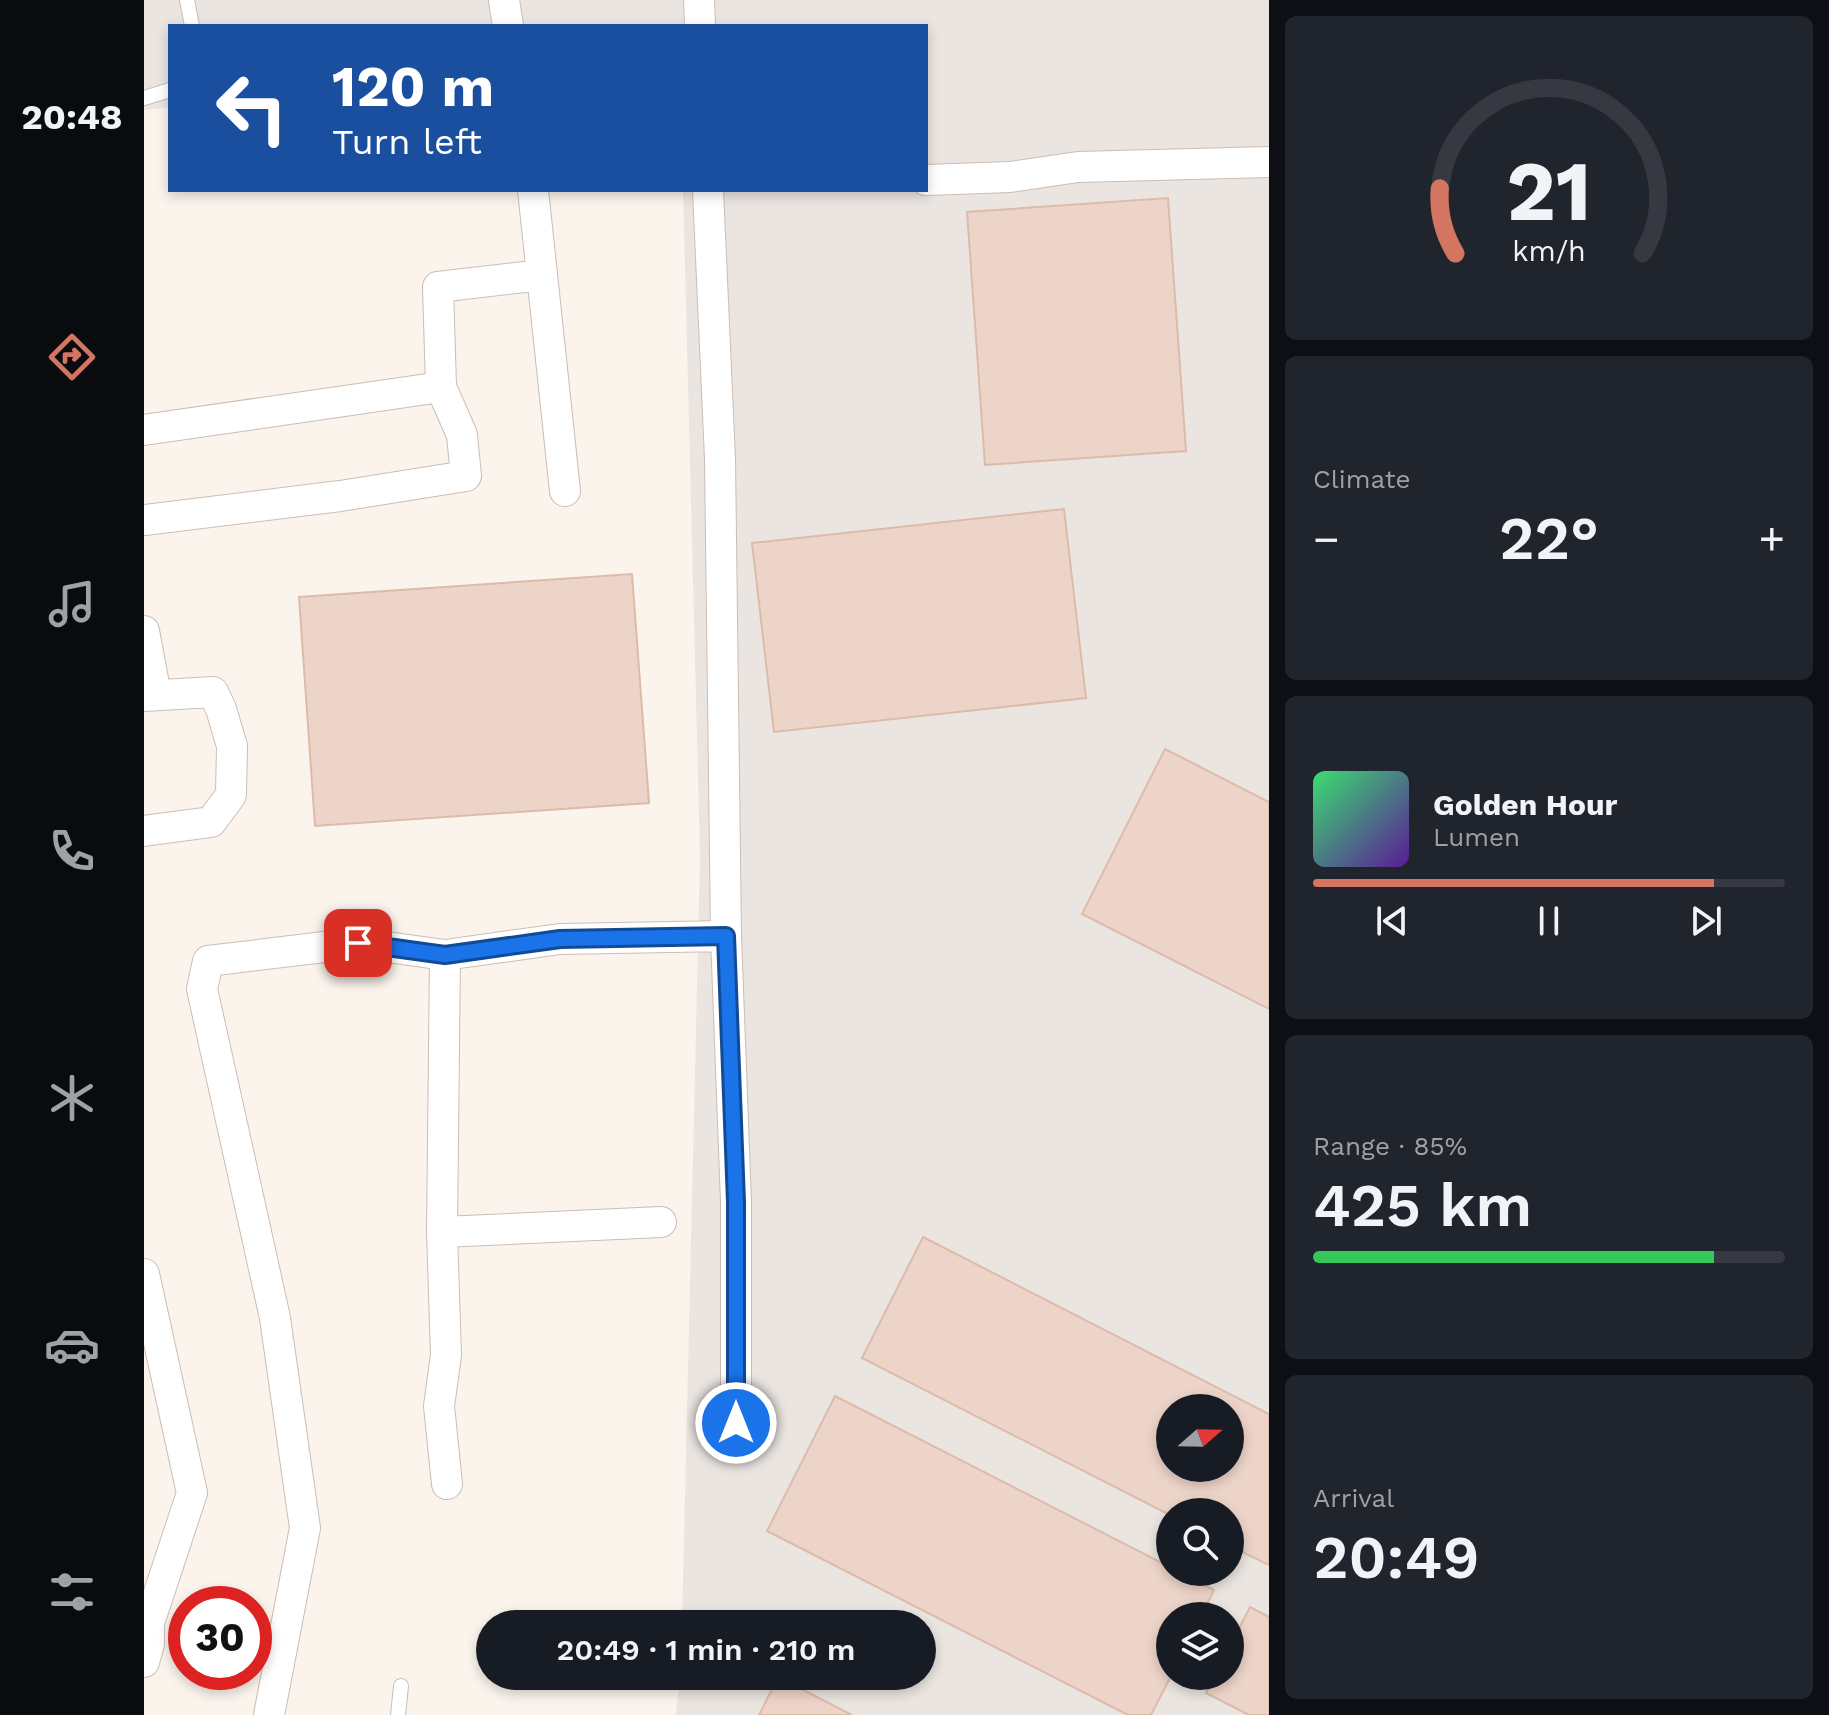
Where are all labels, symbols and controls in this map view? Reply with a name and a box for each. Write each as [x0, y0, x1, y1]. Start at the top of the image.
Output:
text: 120 m [332, 54, 494, 120]
icon: left [200, 56, 304, 160]
text: 20:48 [21, 96, 123, 138]
text: Turn left [332, 121, 482, 163]
text: 21 [1506, 142, 1592, 239]
text: km/h [1512, 234, 1586, 268]
icon: directions [44, 329, 100, 385]
text: Climate [1313, 464, 1411, 494]
text: 22° [1499, 503, 1599, 574]
text: − [1313, 513, 1340, 565]
text: + [1758, 513, 1785, 565]
icon: music [44, 576, 100, 632]
text: Golden Hour [1433, 787, 1617, 822]
text: Lumen [1433, 822, 1520, 852]
icon: phone [44, 823, 100, 879]
icon: previous [1370, 899, 1414, 943]
icon: pause [1527, 899, 1571, 943]
icon: next [1684, 899, 1728, 943]
pin [324, 909, 392, 977]
icon: arrive [336, 921, 380, 965]
icon: climate [44, 1070, 100, 1126]
text: Range · 85% [1313, 1131, 1467, 1161]
text: 425 km [1313, 1170, 1532, 1241]
icon: car [44, 1317, 100, 1373]
position arrow [694, 1381, 778, 1465]
north arrow [1156, 1394, 1244, 1482]
map controls [1156, 1394, 1244, 1690]
text: Arrival [1313, 1483, 1394, 1513]
button: search [1156, 1498, 1244, 1586]
text: 20:49 [1313, 1522, 1480, 1593]
icon: filters [44, 1564, 100, 1620]
speed limit sign: 30 [168, 1586, 272, 1690]
button: layers [1156, 1602, 1244, 1690]
text: 20:49 · 1 min · 210 m [557, 1632, 855, 1667]

